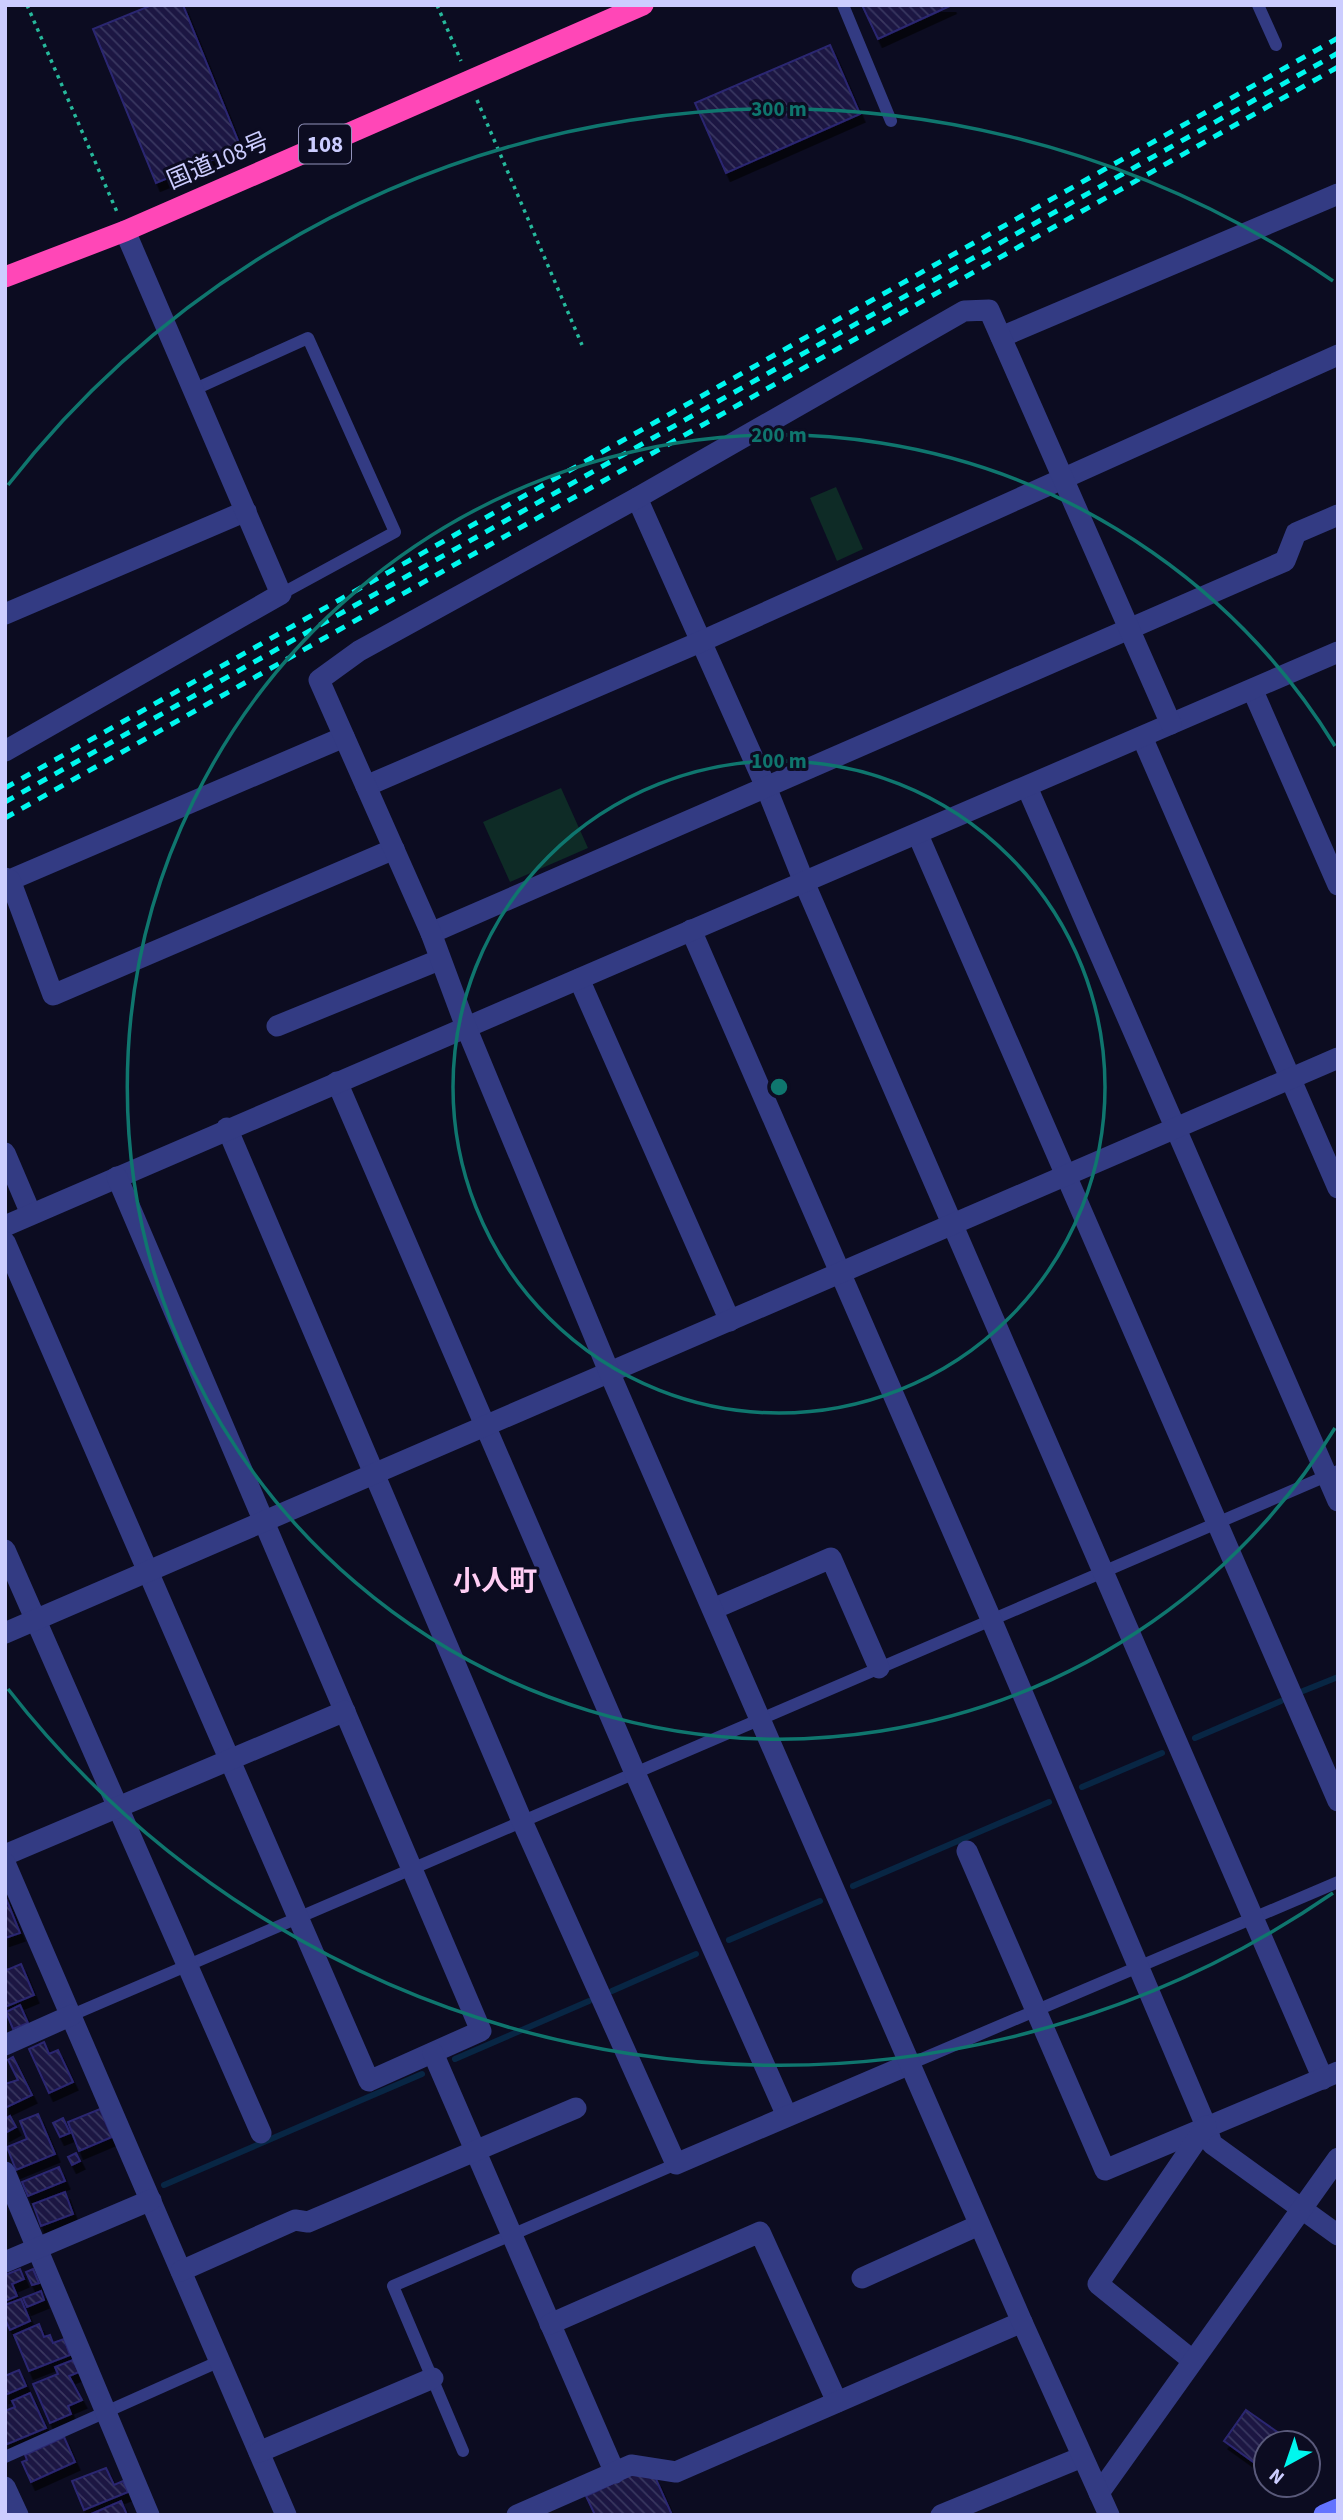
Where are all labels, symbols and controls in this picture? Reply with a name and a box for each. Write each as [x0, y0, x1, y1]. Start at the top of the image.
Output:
text: 300 m [751, 94, 807, 124]
street label: 国道108号 [162, 124, 274, 198]
road number: 108 [299, 125, 351, 164]
text: 200 m [751, 420, 807, 450]
text: 100 m [751, 746, 807, 776]
centre of rings [767, 1075, 791, 1099]
district label: 小人町 [453, 1561, 537, 1601]
north arrow [1252, 2429, 1322, 2499]
text: N [1264, 2461, 1291, 2490]

